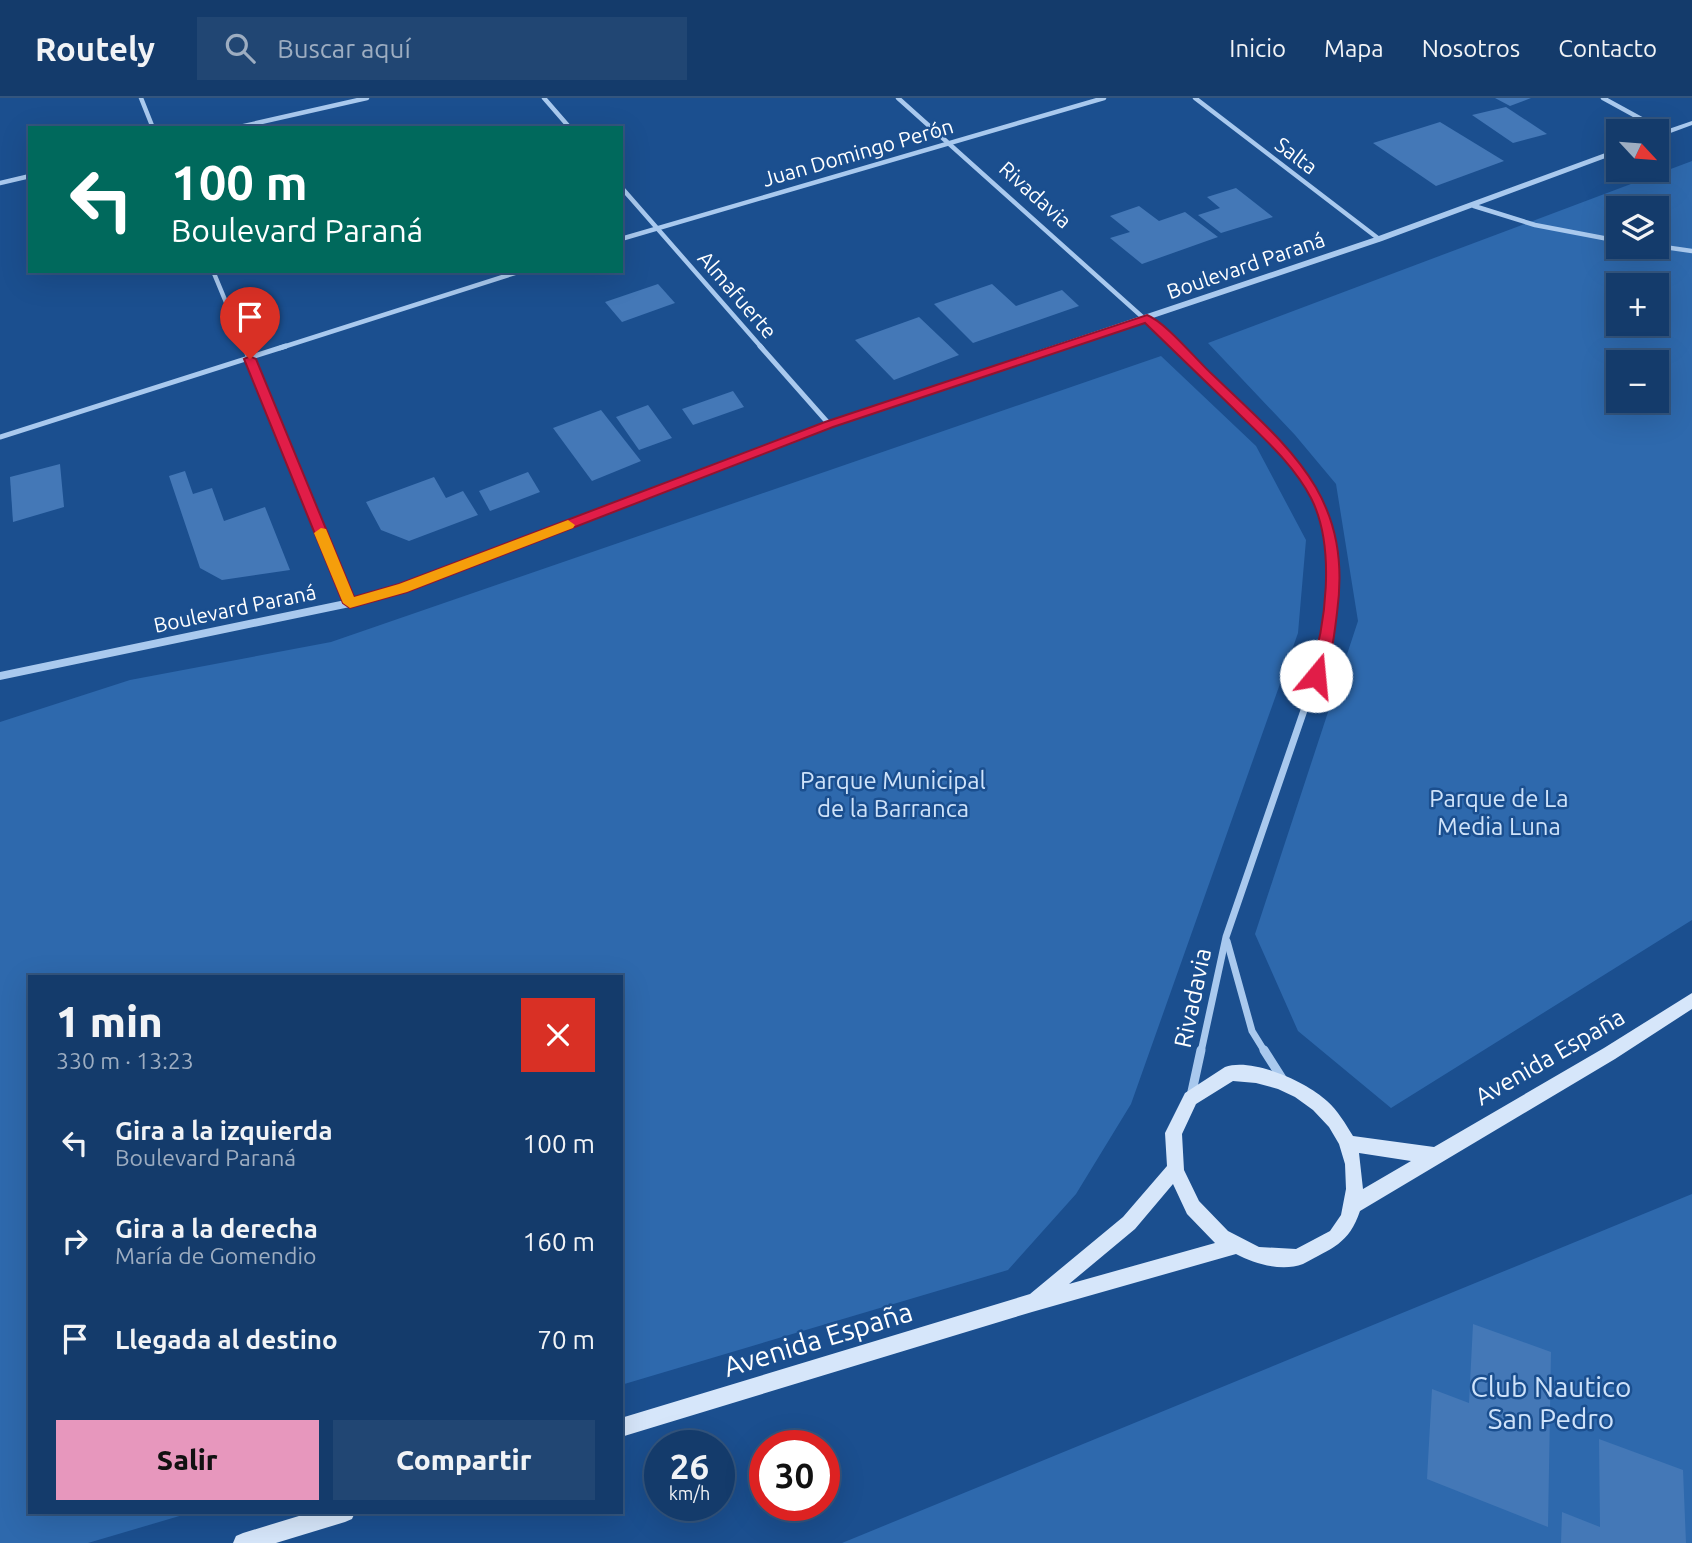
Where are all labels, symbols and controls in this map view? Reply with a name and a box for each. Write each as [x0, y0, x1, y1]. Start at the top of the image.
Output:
search box [197, 17, 687, 80]
icon: search [221, 29, 259, 67]
text: Routely [35, 30, 155, 67]
text: Buscar aquí [277, 34, 411, 63]
text: Inicio [1229, 35, 1286, 62]
text: Mapa [1324, 35, 1384, 62]
text: Nosotros [1422, 35, 1520, 62]
text: Contacto [1558, 35, 1657, 62]
street label: Juan Domingo Perón [760, 113, 956, 191]
north arrow [1606, 119, 1670, 182]
map controls [1606, 119, 1669, 413]
street label: Salta [1271, 132, 1322, 179]
icon: left [56, 154, 147, 245]
text: 100 m [171, 154, 308, 209]
street label: Rivadavia [995, 156, 1077, 233]
button: layers [1606, 196, 1669, 259]
text: Boulevard Paraná [171, 212, 423, 248]
street label: Boulevard Paraná [1164, 227, 1328, 303]
street label: Almafuerte [693, 246, 782, 343]
button: + [1606, 273, 1669, 336]
pin [220, 287, 280, 359]
icon: arrive [231, 298, 269, 336]
button: − [1606, 350, 1669, 413]
street label: Boulevard Paraná [151, 579, 318, 637]
position arrow [1279, 639, 1353, 713]
park label: Parque Municipal de la Barranca [800, 767, 986, 822]
park label: Parque de La Media Luna [1429, 785, 1569, 840]
street label: Rivadavia [1169, 946, 1216, 1050]
text: 1 min [56, 998, 163, 1045]
button: close [521, 998, 595, 1072]
street label: Avenida España [1470, 1003, 1629, 1110]
text: 330 m · 13:23 [56, 1048, 194, 1073]
text: Gira a la izquierda [115, 1116, 333, 1145]
icon: left [56, 1124, 94, 1162]
text: 100 m [523, 1129, 595, 1158]
text: Boulevard Paraná [115, 1145, 296, 1170]
text: Gira a la derecha [115, 1214, 318, 1243]
icon: right [56, 1222, 94, 1260]
text: 160 m [523, 1227, 595, 1256]
text: María de Gomendio [115, 1243, 317, 1268]
street label: Avenida España [720, 1295, 916, 1382]
icon: arrive [56, 1320, 94, 1358]
text: Llegada al destino [115, 1325, 338, 1354]
text: 70 m [537, 1325, 595, 1354]
park label: Club Nautico San Pedro [1471, 1371, 1631, 1434]
button: Salir [56, 1420, 319, 1500]
button: Compartir [333, 1420, 595, 1500]
speed limit sign: 30 [749, 1430, 840, 1521]
text: 26 [670, 1446, 709, 1486]
text: km/h [669, 1483, 710, 1503]

